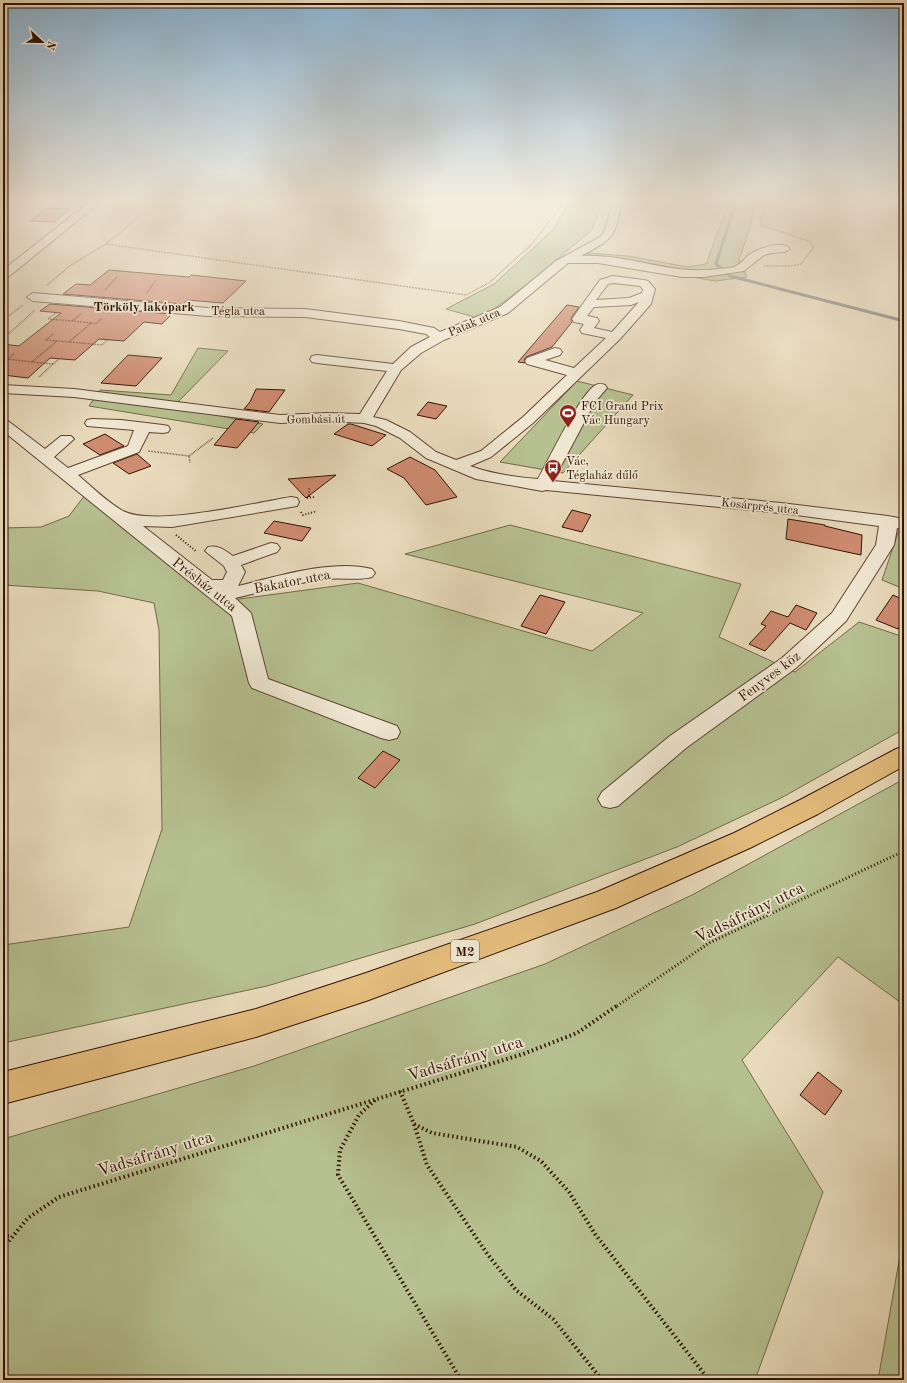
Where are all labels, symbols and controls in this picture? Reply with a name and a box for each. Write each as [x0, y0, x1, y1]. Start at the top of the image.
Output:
north arrow [22, 22, 62, 62]
text: N [43, 39, 57, 52]
district label: Törköly lakópark [94, 301, 195, 314]
street label: Tégla utca [211, 306, 265, 318]
street label: Patak utca [447, 307, 502, 339]
place label: FCI Grand Prix Vác Hungary [581, 401, 663, 427]
sports icon: FCI Grand Prix Vác Hungary [558, 403, 578, 428]
street label: Gombási út [287, 413, 345, 427]
place label: Vác, Téglaház dűlő [566, 456, 638, 482]
bus stop icon: Vác, Téglaház dűlő [543, 458, 563, 483]
street label: Kosárprés utca [720, 497, 799, 517]
street label: Présház utca [169, 555, 239, 614]
street label: Bakator utca [253, 568, 332, 596]
street label: Fenyves köz [736, 649, 803, 704]
street label: Vadsáfrány utca [692, 879, 808, 947]
road number: M2 [451, 940, 479, 962]
street label: Vadsáfrány utca [406, 1034, 526, 1085]
street label: Vadsáfrány utca [96, 1129, 216, 1180]

